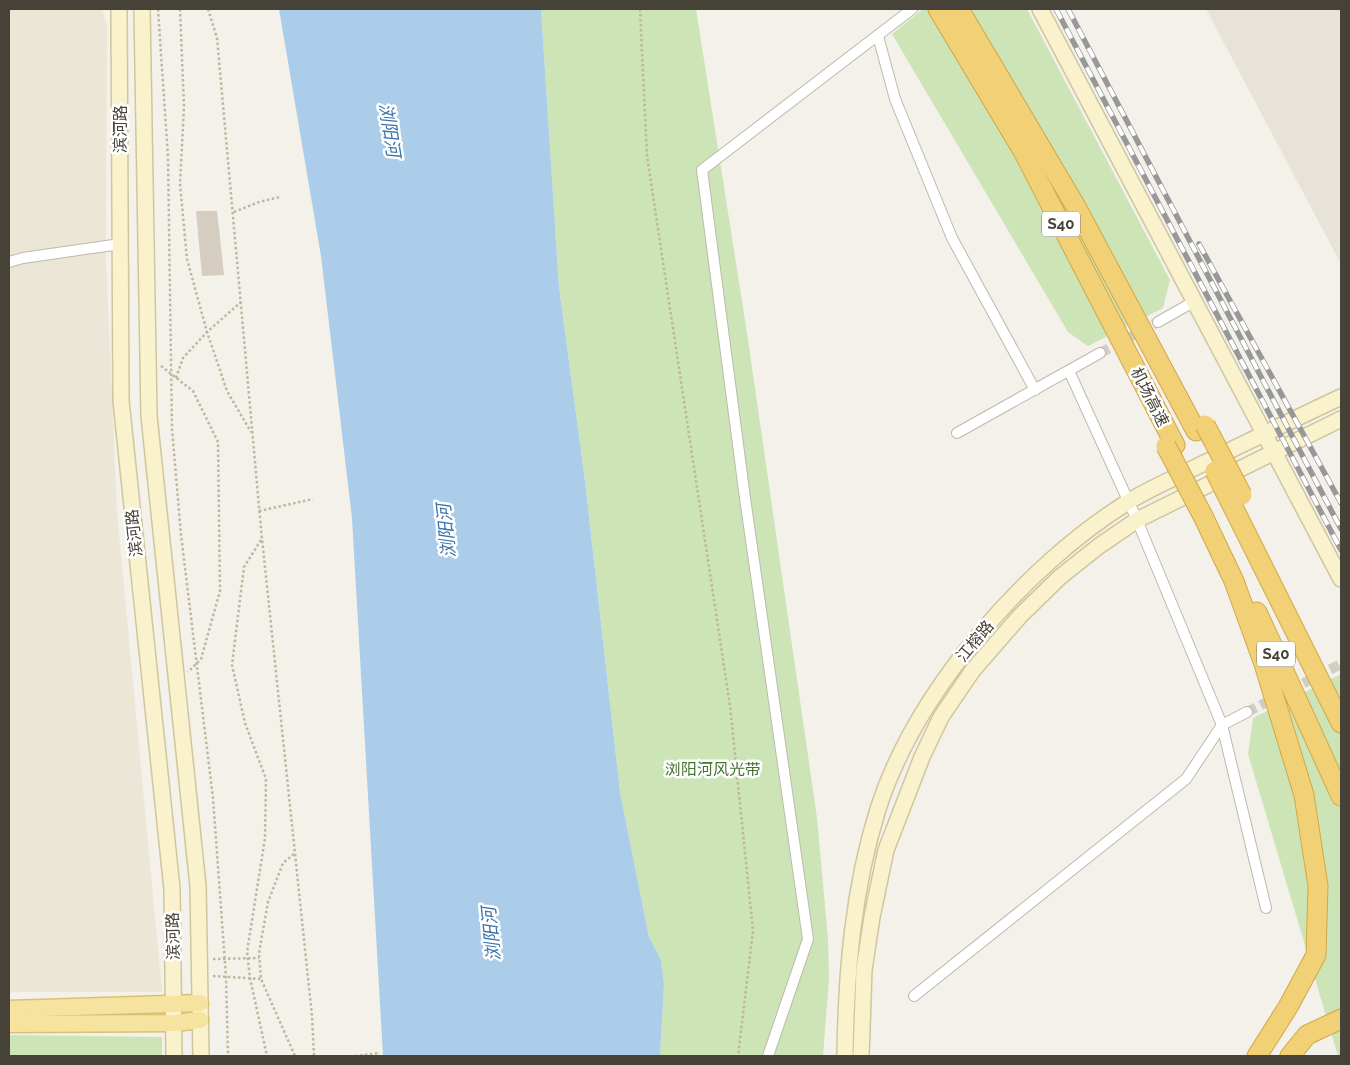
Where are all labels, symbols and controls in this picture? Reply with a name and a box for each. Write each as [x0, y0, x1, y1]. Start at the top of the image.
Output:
water label: 浏阳河 [375, 102, 405, 161]
street label: 滨河路 [111, 105, 130, 153]
road number: S40 [1042, 212, 1080, 236]
street label: 机场高速 [1127, 364, 1173, 430]
water label: 浏阳河 [432, 500, 459, 559]
street label: 滨河路 [122, 508, 146, 558]
street label: 江榕路 [952, 617, 998, 665]
road number: S40 [1257, 642, 1295, 666]
park label: 浏阳河风光带 [665, 760, 761, 779]
water label: 浏阳河 [477, 903, 504, 962]
street label: 滨河路 [163, 912, 183, 960]

